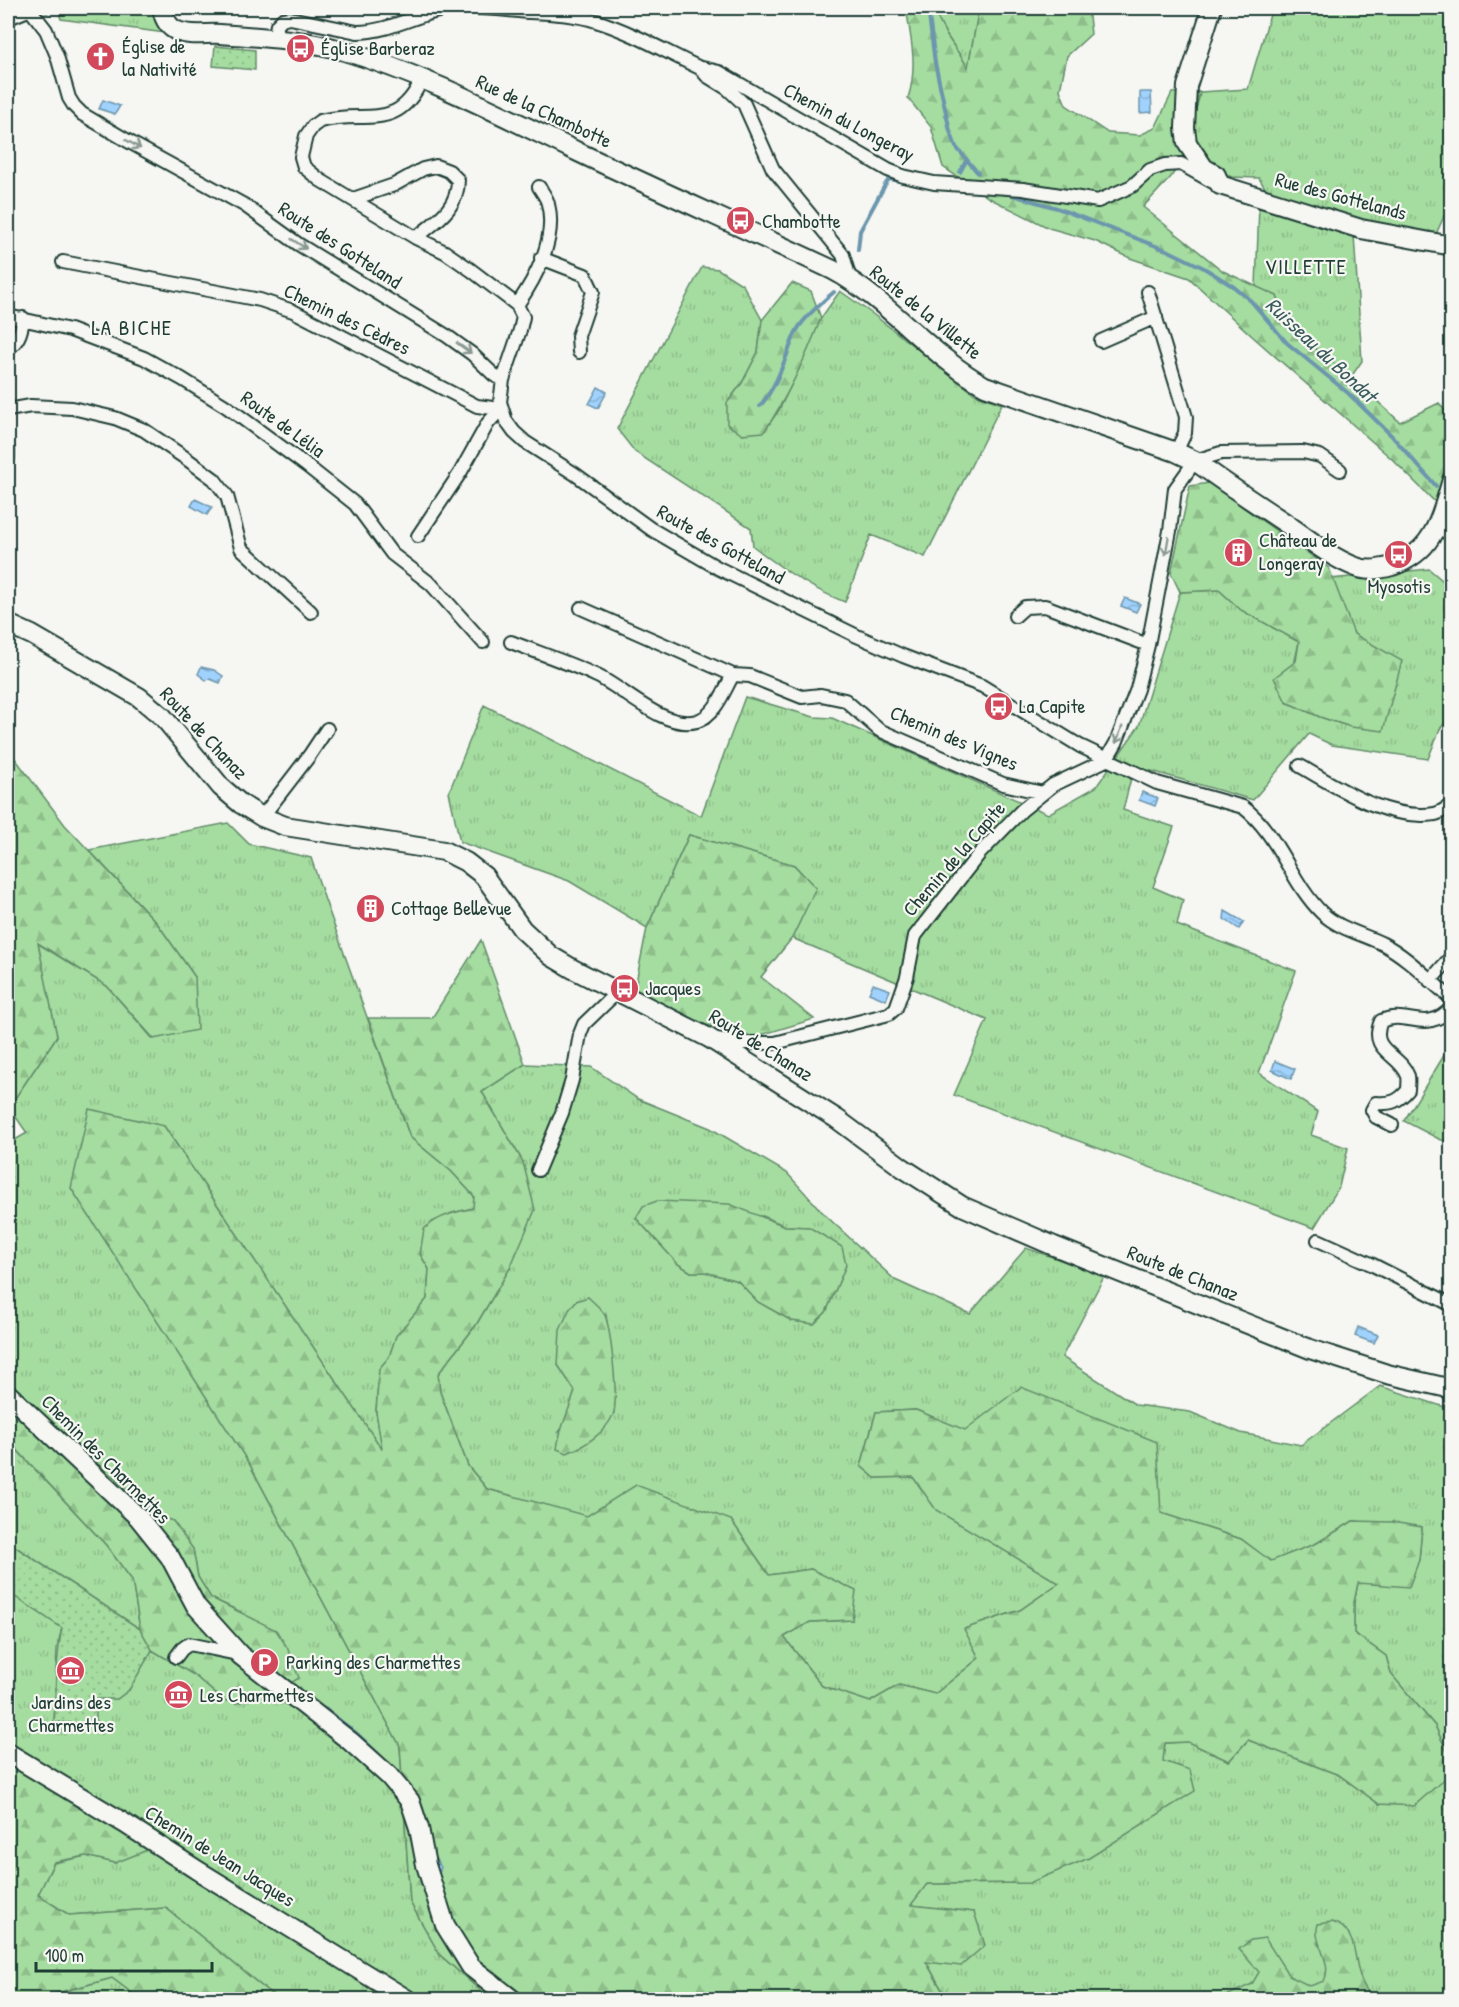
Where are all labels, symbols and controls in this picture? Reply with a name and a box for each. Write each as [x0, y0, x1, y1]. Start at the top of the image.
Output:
place label: Église de la Nativité [122, 32, 197, 82]
bus stop icon: Église Barberaz [284, 32, 316, 64]
place label: Église Barberaz [321, 34, 435, 61]
church icon: Église de la Nativité [85, 41, 117, 73]
street label: Rue de la Chambotte [472, 67, 616, 154]
street label: Chemin du Longeray [779, 76, 920, 167]
one-way arrow [124, 138, 141, 150]
street label: Rue des Gottelands [1273, 165, 1410, 226]
street label: Route des Gotteland [273, 195, 407, 295]
bus stop icon: Chambotte [725, 205, 757, 237]
place label: Chambotte [762, 207, 841, 234]
one-way arrow [290, 239, 307, 251]
district label: VILLETTE [1265, 252, 1347, 281]
street label: Route de la Villette [865, 258, 988, 365]
street label: Chemin des Cèdres [280, 276, 415, 361]
water label: Ruisseau du Bondat [1259, 291, 1385, 411]
district label: LA BICHE [91, 313, 173, 342]
one-way arrow [456, 342, 472, 355]
street label: Route de Lélia [236, 384, 331, 463]
street label: Route des Gotteland [653, 497, 790, 590]
place label: Château de Longeray [1259, 526, 1337, 576]
one-way arrow [1161, 536, 1172, 556]
building icon: Château de Longeray [1222, 536, 1254, 568]
bus stop icon: Myosotis [1383, 539, 1415, 571]
place label: Myosotis [1367, 572, 1431, 599]
street label: Route de Chanaz [154, 680, 255, 785]
bus stop icon: La Capite [982, 690, 1014, 722]
place label: La Capite [1019, 692, 1086, 719]
street label: Chemin des Vignes [886, 698, 1023, 777]
one-way arrow [1113, 725, 1124, 744]
street label: Chemin de la Capite [896, 796, 1011, 922]
building icon: Cottage Bellevue [354, 892, 386, 924]
place label: Cottage Bellevue [391, 894, 512, 921]
bus stop icon: Jacques [608, 972, 640, 1004]
place label: Jacques [645, 974, 701, 1001]
street label: Route de Chanaz [704, 1002, 819, 1087]
street label: Route de Chanaz [1124, 1238, 1243, 1307]
street label: Chemin des Charmettes [36, 1388, 177, 1530]
parking icon: Parking des Charmettes [249, 1646, 281, 1678]
place label: Parking des Charmettes [286, 1648, 461, 1675]
museum icon: Jardins des Charmettes [55, 1655, 87, 1687]
museum icon: Les Charmettes [163, 1679, 195, 1711]
place label: Les Charmettes [200, 1681, 314, 1708]
place label: Jardins des Charmettes [28, 1688, 114, 1738]
street label: Chemin de Jean Jacques [140, 1799, 301, 1913]
scale bar [36, 1935, 212, 1973]
text: 100 m [45, 1943, 84, 1968]

